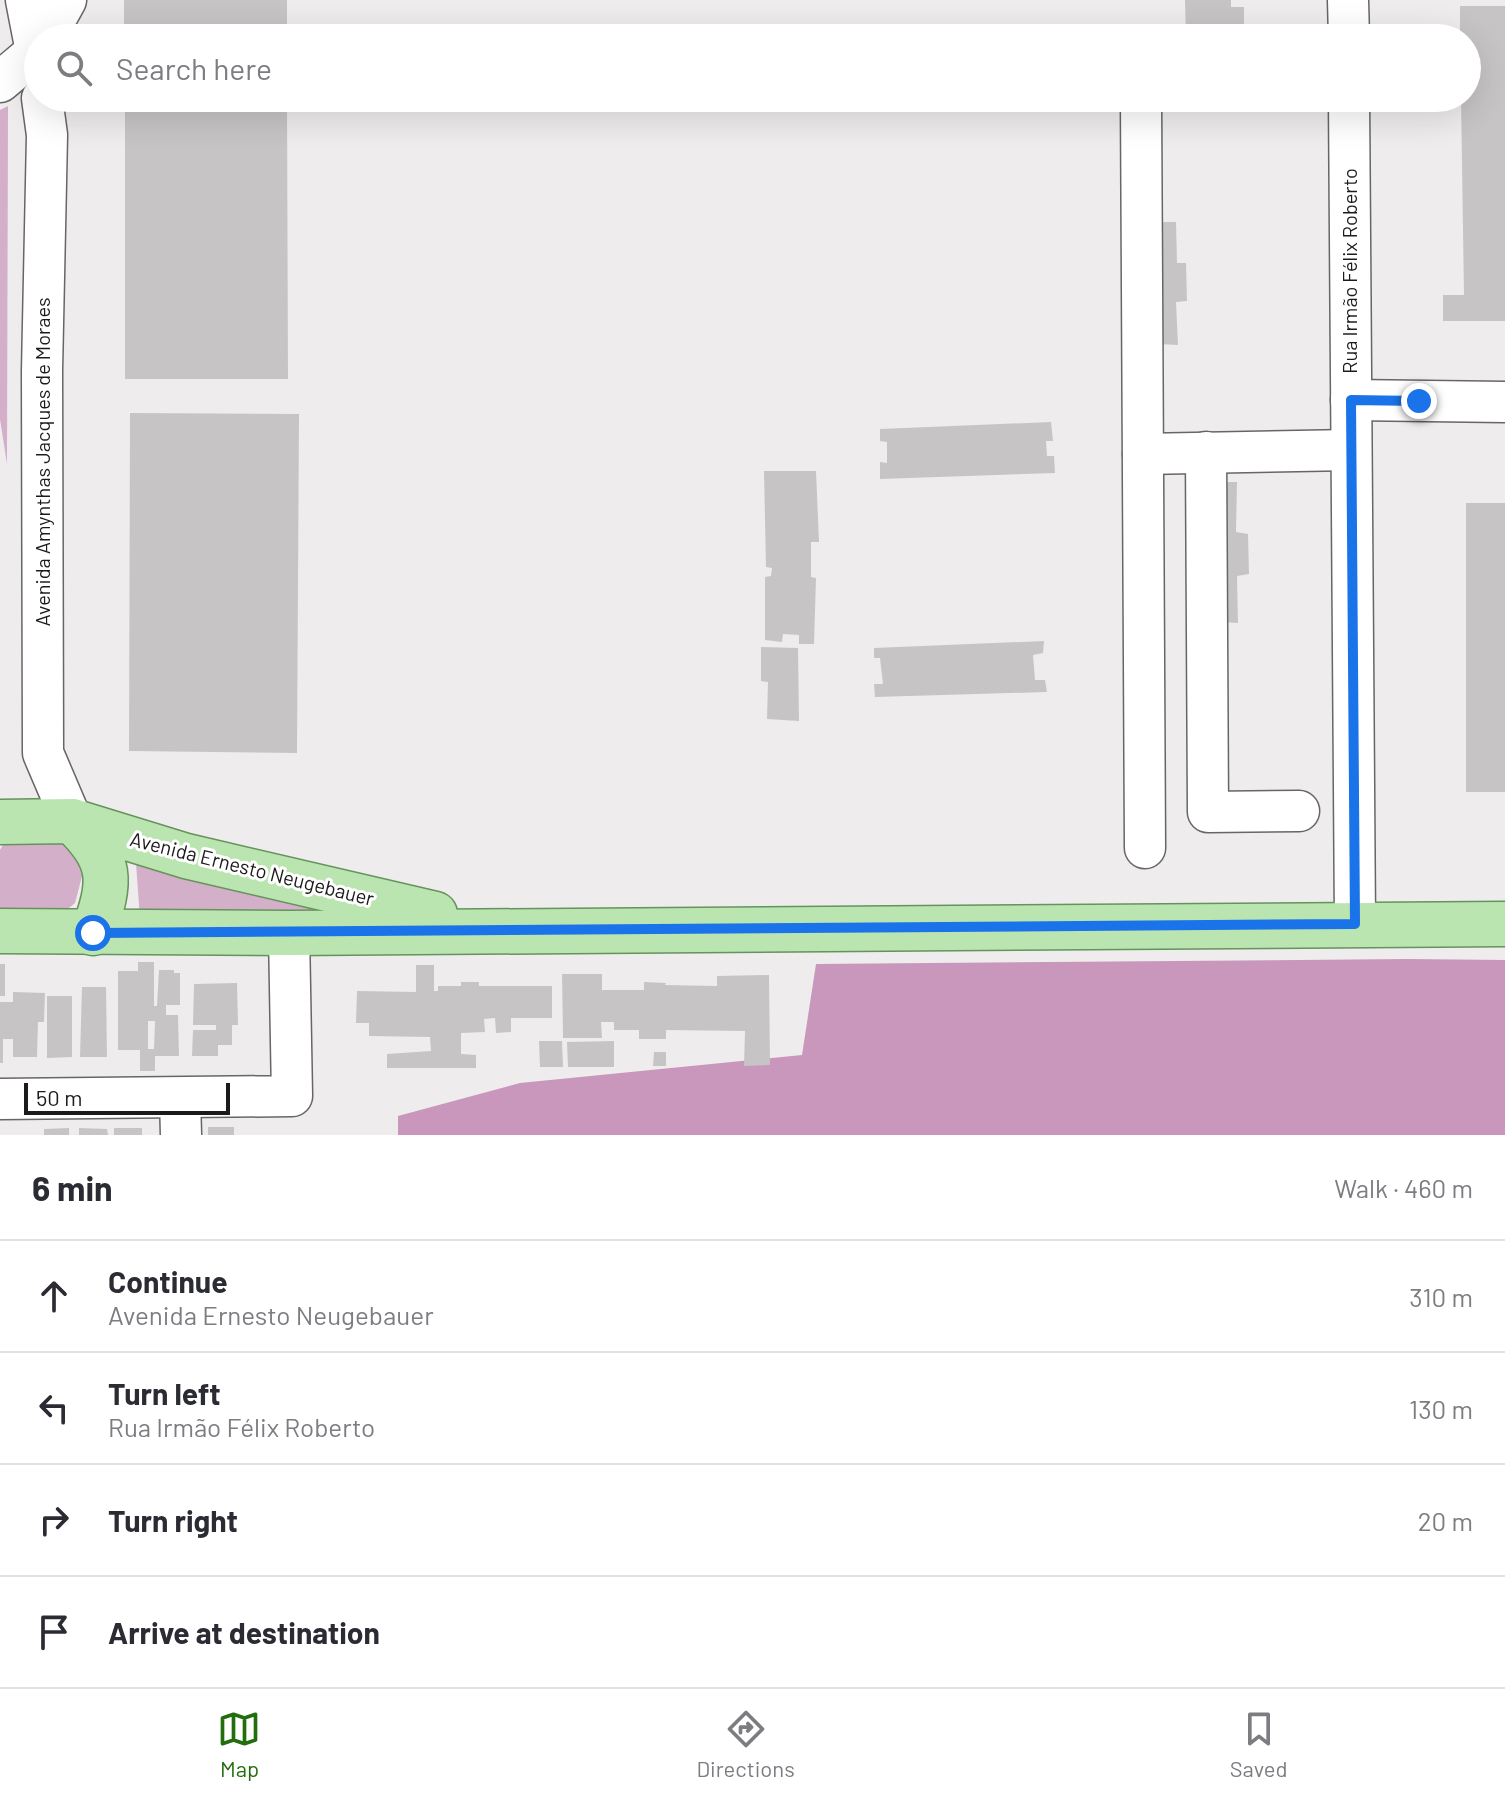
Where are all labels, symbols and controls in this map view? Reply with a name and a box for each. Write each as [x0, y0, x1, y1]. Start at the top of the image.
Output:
search box [24, 24, 1481, 112]
icon: search [52, 46, 96, 90]
text: Search here [116, 50, 272, 86]
street label: Rua Irmão Félix Roberto [1337, 168, 1361, 374]
street label: Avenida Amynthas Jacques de Moraes [30, 297, 54, 627]
route end [1401, 383, 1437, 419]
street label: Avenida Ernesto Neugebauer [128, 826, 377, 910]
route start [75, 915, 111, 951]
scale bar [24, 1079, 230, 1115]
text: 50 m [36, 1084, 82, 1110]
text: 6 min [32, 1167, 113, 1208]
text: Walk · 460 m [1334, 1172, 1473, 1203]
text: Continue [108, 1263, 228, 1299]
icon: ahead [32, 1274, 76, 1318]
text: 310 m [1409, 1281, 1473, 1312]
text: Avenida Ernesto Neugebauer [108, 1299, 434, 1330]
text: Turn left [108, 1375, 221, 1411]
icon: left [32, 1386, 76, 1430]
text: 130 m [1409, 1393, 1473, 1424]
text: Rua Irmão Félix Roberto [108, 1411, 375, 1442]
icon: right [32, 1498, 76, 1542]
text: Turn right [108, 1502, 238, 1538]
text: 20 m [1418, 1505, 1473, 1536]
icon: arrive [32, 1610, 76, 1654]
text: Arrive at destination [108, 1614, 380, 1650]
tab: Map [217, 1707, 261, 1781]
tab: Directions [696, 1707, 795, 1781]
tab: Saved [1230, 1707, 1287, 1781]

